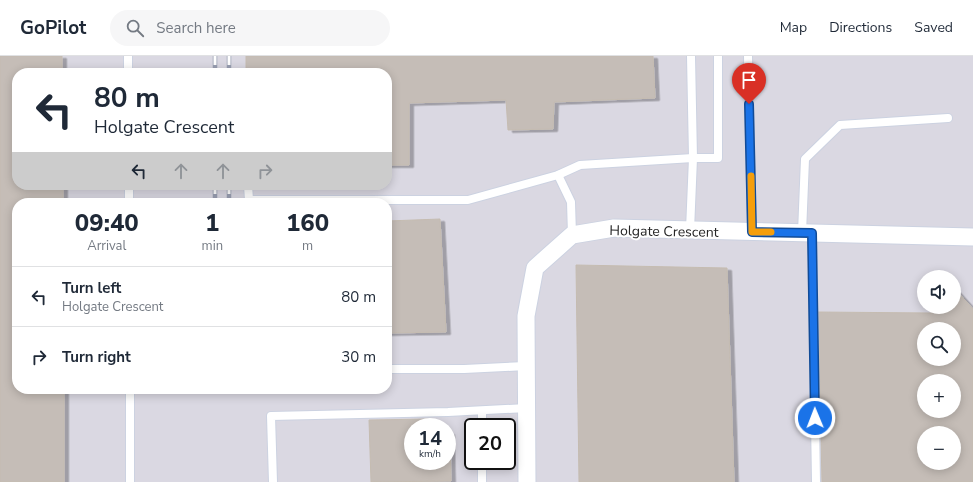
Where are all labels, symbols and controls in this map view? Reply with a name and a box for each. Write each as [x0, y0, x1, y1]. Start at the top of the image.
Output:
search box [110, 10, 390, 46]
text: GoPilot [20, 15, 86, 41]
icon: search [124, 17, 146, 39]
text: Search here [156, 18, 236, 38]
text: Map [780, 18, 807, 37]
text: Directions [829, 18, 892, 37]
text: Saved [914, 18, 953, 37]
pin [732, 63, 766, 104]
icon: arrive [738, 69, 760, 91]
text: 80 m [94, 79, 160, 117]
icon: left [28, 84, 80, 136]
text: Holgate Crescent [94, 115, 234, 139]
icon: left [128, 160, 150, 182]
icon: ahead [170, 160, 192, 182]
icon: ahead [212, 160, 234, 182]
icon: right [254, 160, 276, 182]
text: 09:40 [75, 207, 139, 239]
text: 1 [205, 207, 220, 239]
text: 160 [286, 207, 329, 239]
street label: Holgate Crescent [609, 221, 719, 242]
text: Arrival [87, 237, 126, 255]
text: min [202, 237, 223, 255]
text: m [302, 237, 313, 255]
map controls [917, 270, 961, 470]
button: sound [917, 270, 961, 314]
text: Turn left [62, 278, 121, 298]
icon: left [28, 286, 50, 308]
text: 80 m [341, 287, 376, 307]
text: Holgate Crescent [62, 298, 163, 316]
button: search [917, 322, 961, 366]
icon: right [28, 346, 50, 368]
text: Turn right [62, 347, 131, 367]
text: 30 m [341, 347, 376, 367]
button: + [917, 374, 961, 418]
position arrow [794, 397, 836, 439]
speed limit sign: 20 [464, 418, 516, 470]
text: 14 [418, 425, 442, 452]
button: − [917, 426, 961, 470]
text: km/h [419, 447, 441, 461]

